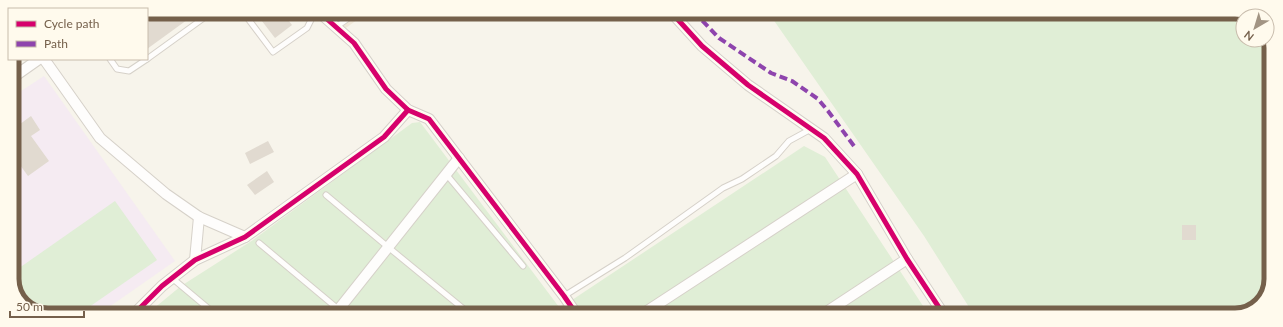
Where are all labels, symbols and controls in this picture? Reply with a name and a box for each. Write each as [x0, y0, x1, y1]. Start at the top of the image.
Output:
legend [8, 8, 148, 60]
north arrow [1235, 8, 1275, 48]
text: Cycle path [44, 16, 99, 31]
text: N [1241, 29, 1256, 44]
text: Path [44, 36, 68, 51]
scale bar [10, 293, 84, 319]
text: 50 m [16, 299, 43, 314]

